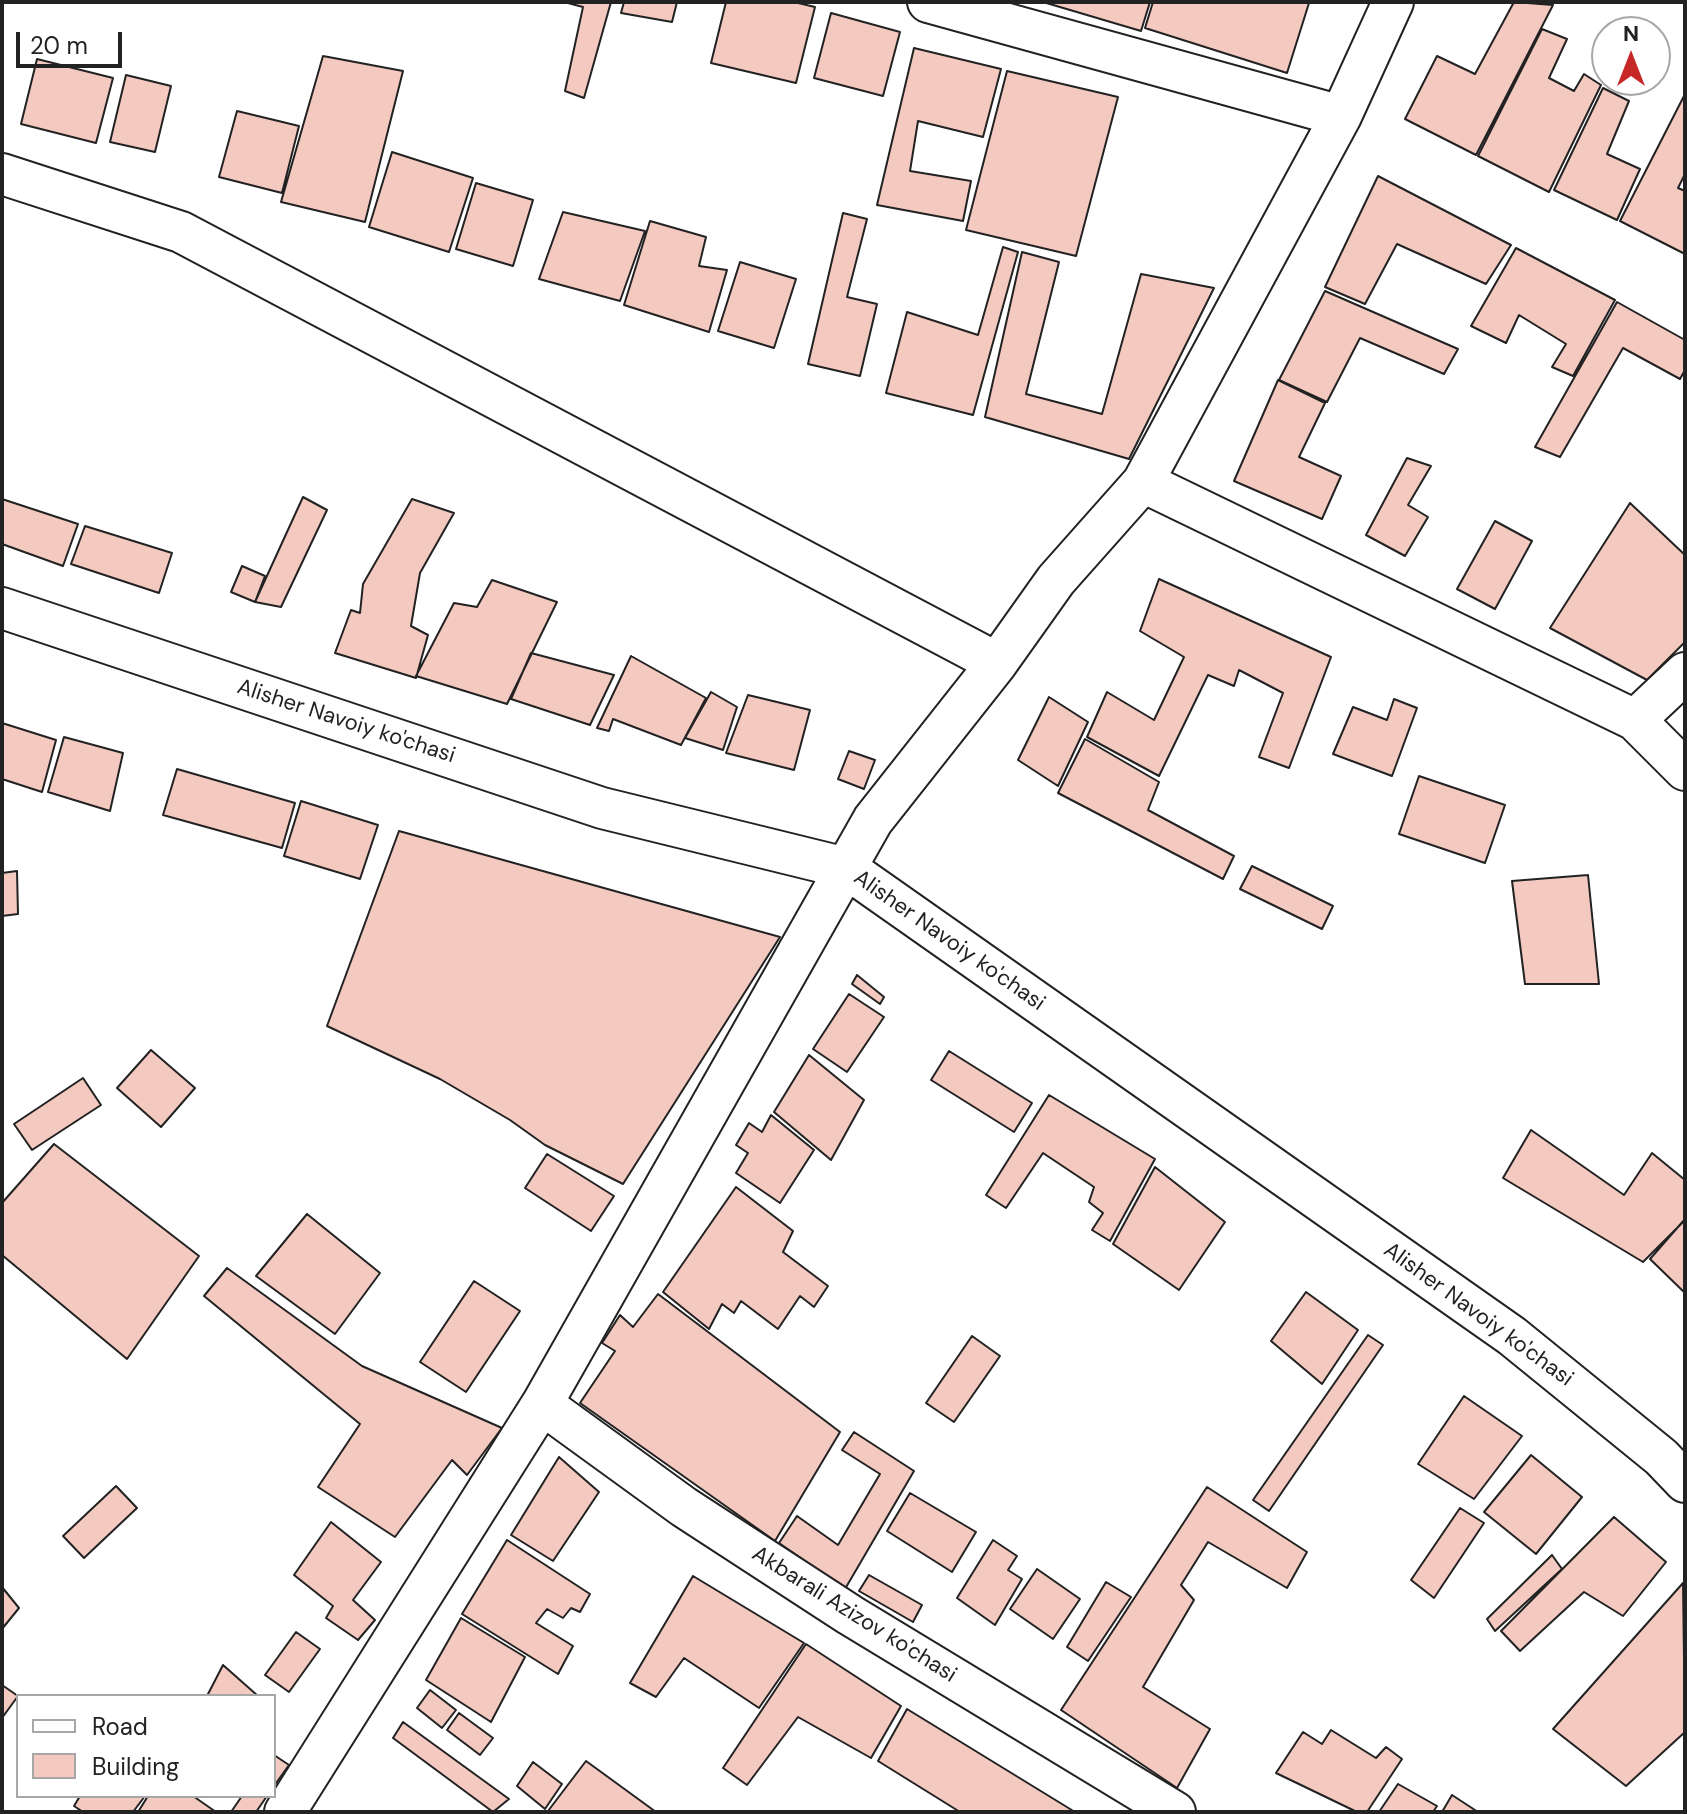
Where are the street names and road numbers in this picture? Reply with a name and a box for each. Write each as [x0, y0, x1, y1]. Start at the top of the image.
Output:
street label: Alisher Navoiy ko'chasi [234, 674, 458, 770]
street label: Alisher Navoiy ko'chasi [848, 865, 1050, 1017]
street label: Alisher Navoiy ko'chasi [1378, 1237, 1578, 1393]
street label: Akbarali Azizov ko'chasi [747, 1541, 961, 1689]

